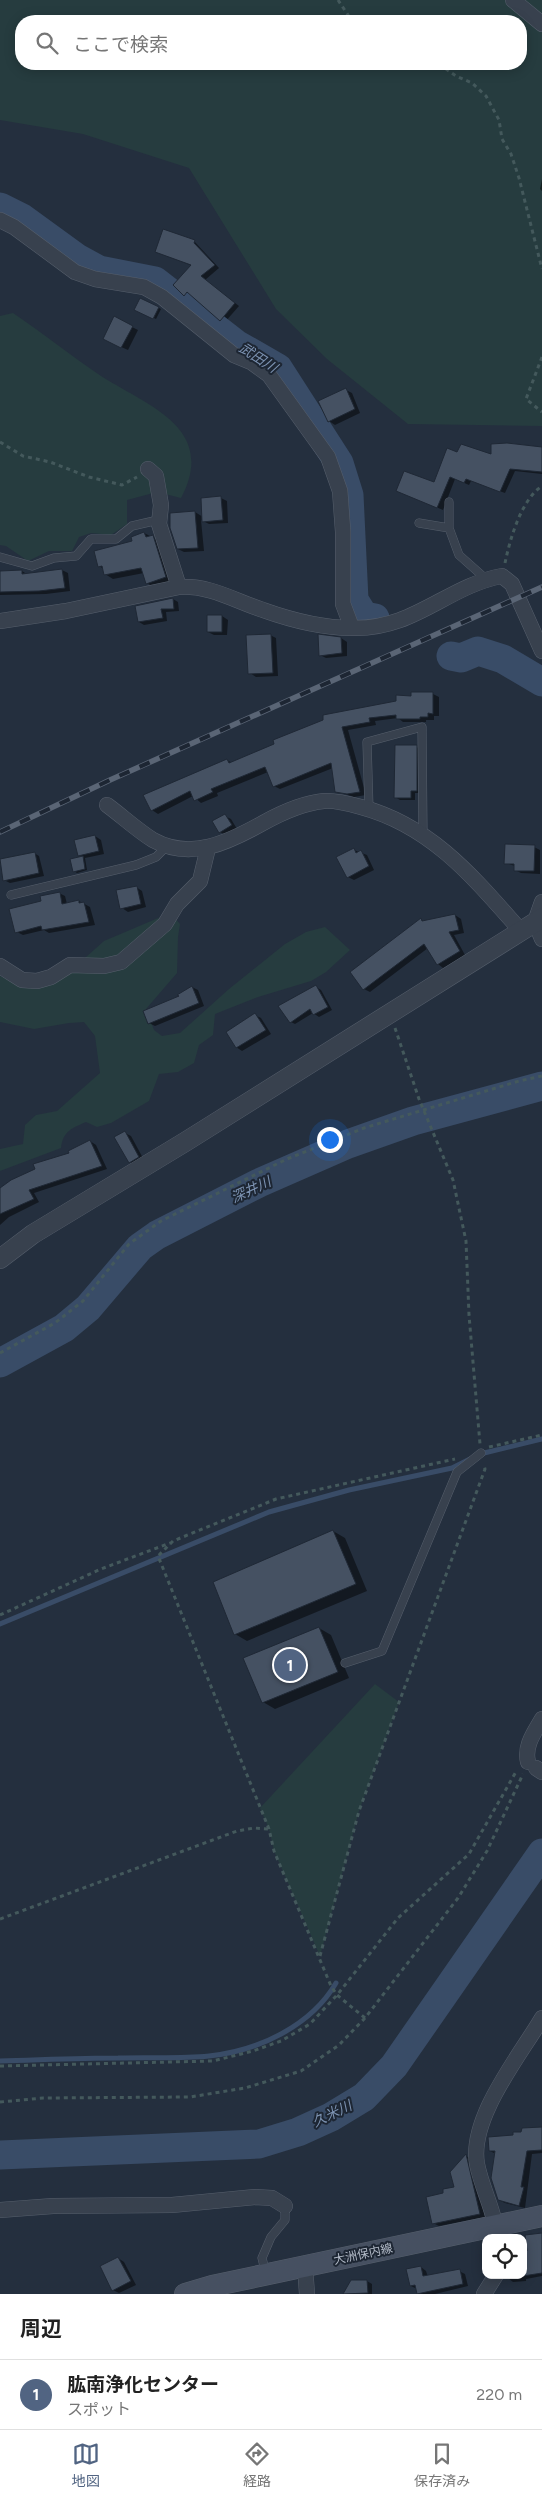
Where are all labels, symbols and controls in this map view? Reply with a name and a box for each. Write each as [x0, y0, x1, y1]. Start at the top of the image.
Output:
search box [15, 15, 527, 70]
icon: search [33, 29, 61, 57]
text: ここで検索 [73, 33, 168, 56]
water label: 武田川 [236, 339, 282, 378]
your location [317, 1127, 343, 1153]
water label: 深井川 [228, 1173, 275, 1207]
pin: 1 [274, 1646, 306, 1684]
water label: 久米川 [309, 2096, 356, 2131]
map controls [482, 2234, 527, 2279]
button: locate [482, 2234, 527, 2279]
street label: 大洲保内線 [332, 2241, 394, 2267]
text: 周辺 [20, 2316, 62, 2341]
text: 肱南浄化センター [67, 2373, 219, 2396]
text: 1 [33, 2385, 39, 2404]
text: 220 m [476, 2385, 522, 2404]
text: スポット [67, 2400, 131, 2419]
tab: 地図 [72, 2440, 100, 2490]
tab: 経路 [243, 2440, 271, 2490]
tab: 保存済み [414, 2440, 470, 2490]

